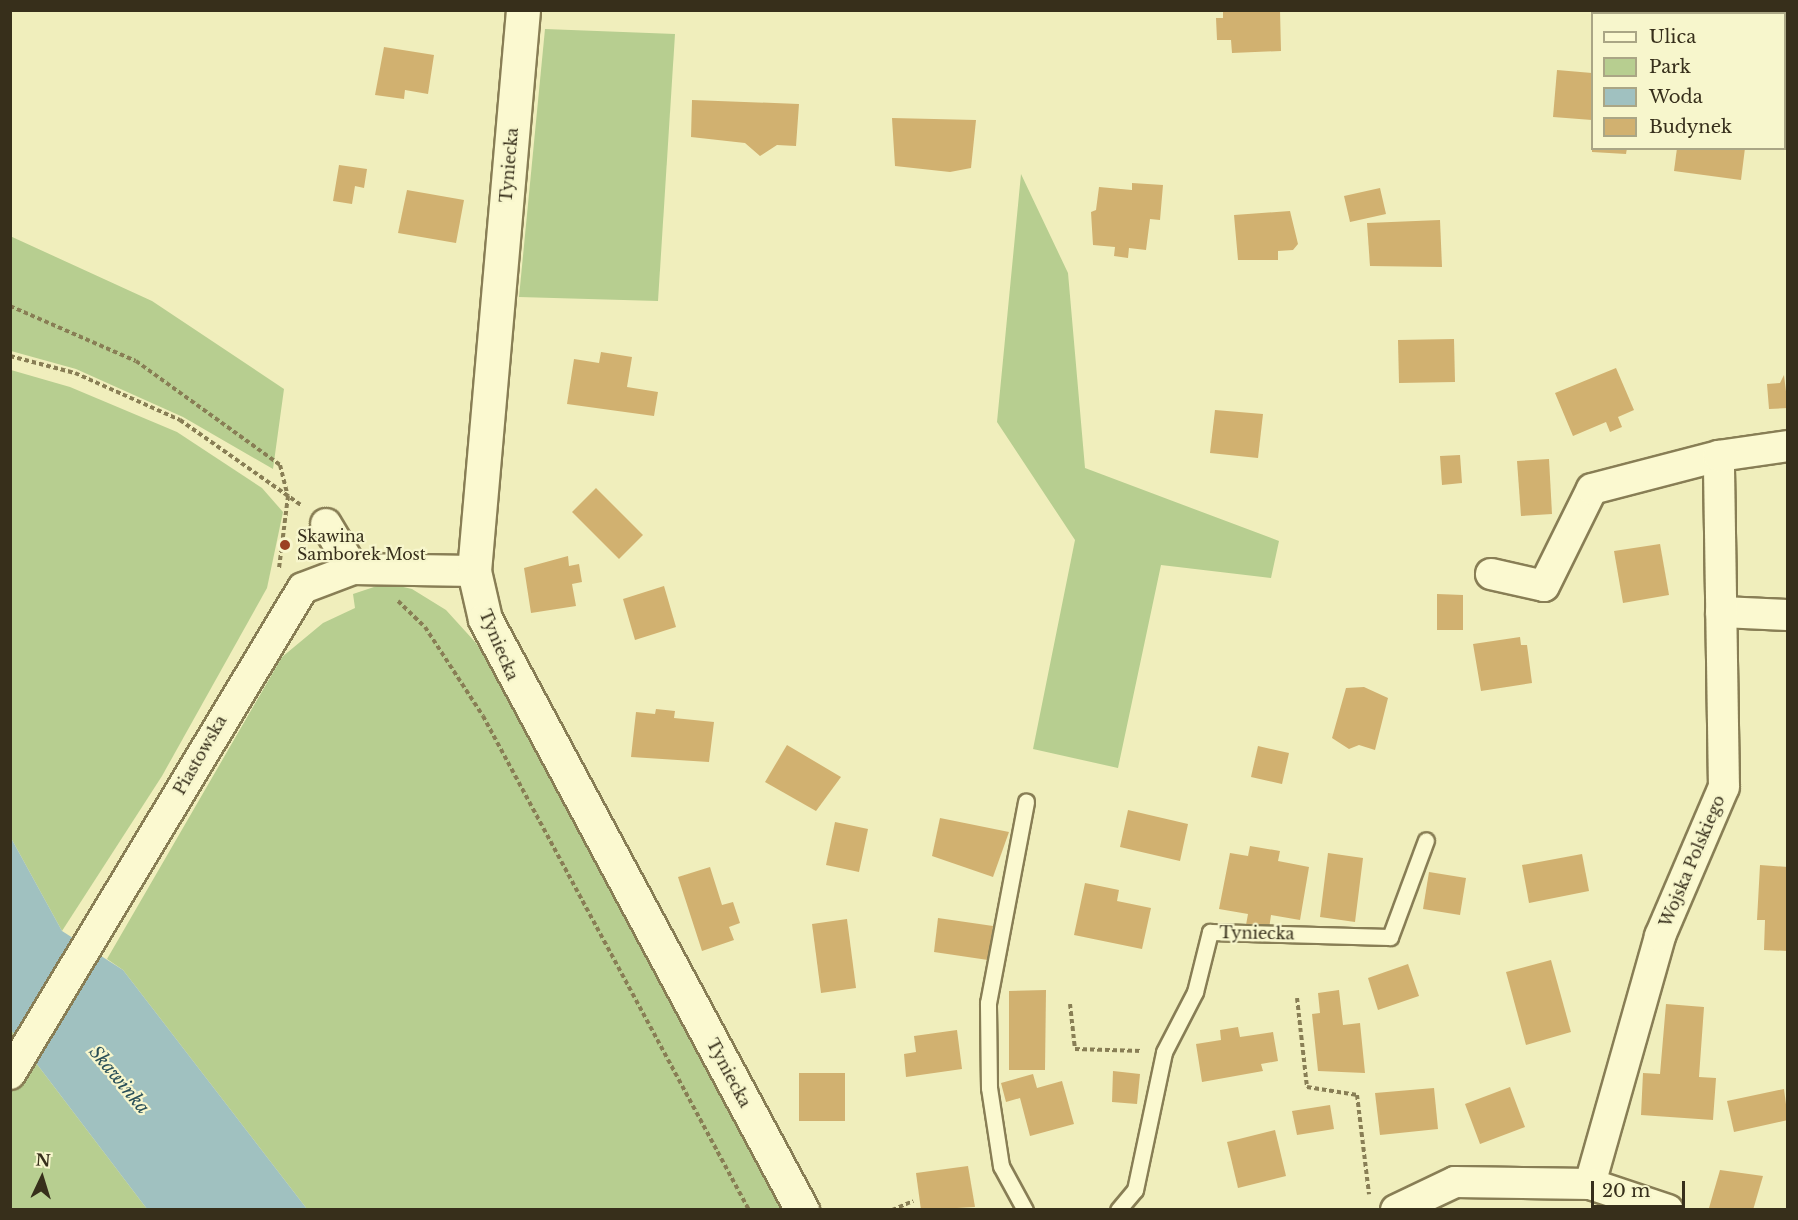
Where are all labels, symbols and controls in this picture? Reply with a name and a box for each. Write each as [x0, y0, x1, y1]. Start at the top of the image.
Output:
legend [1591, 12, 1786, 150]
text: Ulica [1649, 26, 1696, 48]
text: Park [1649, 56, 1691, 78]
text: Woda [1649, 86, 1703, 108]
text: Budynek [1649, 116, 1732, 138]
street label: Tyniecka [496, 127, 522, 203]
place label: Skawina Samborek Most [297, 526, 426, 564]
marker: Skawina Samborek Most [278, 538, 292, 552]
street label: Tyniecka [476, 607, 522, 683]
street label: Piastowska [170, 712, 230, 798]
street label: Wojska Polskiego [1656, 792, 1728, 930]
street label: Tyniecka [1219, 923, 1295, 943]
street label: Tyniecka [703, 1035, 755, 1111]
water label: Skawinka [84, 1042, 154, 1118]
north arrow [12, 1148, 72, 1208]
text: N [35, 1150, 51, 1171]
scale bar [1594, 1169, 1688, 1207]
text: 20 m [1602, 1180, 1650, 1202]

